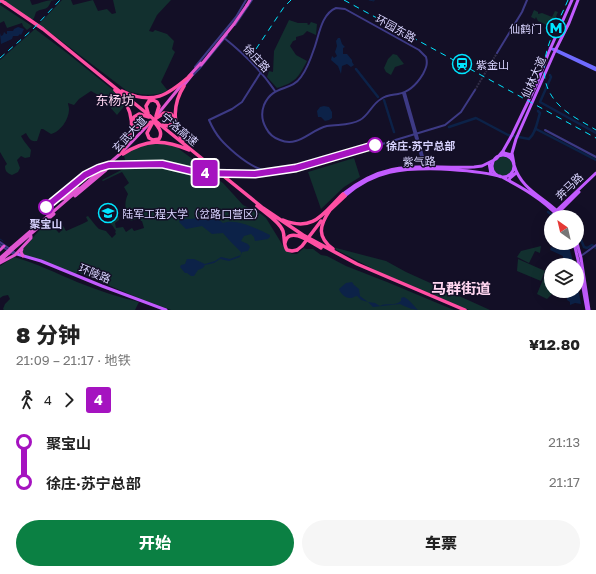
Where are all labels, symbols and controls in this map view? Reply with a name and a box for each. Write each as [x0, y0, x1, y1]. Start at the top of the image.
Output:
street label: 环园东路 [374, 12, 418, 44]
metro station icon: 仙鹤门 [545, 17, 567, 39]
place label: 仙鹤门 [509, 22, 542, 35]
street label: 徐庄路 [241, 41, 273, 75]
station icon: 紫金山 [451, 53, 473, 75]
street label: 仙林大道 [518, 54, 548, 100]
place label: 紫金山 [476, 58, 509, 71]
district label: 东杨坊 [95, 92, 135, 108]
street label: 宁洛高速 [159, 110, 201, 148]
street label: 玄武大道 [109, 113, 149, 155]
marker: 徐庄·苏宁总部 [367, 137, 383, 153]
place label: 徐庄·苏宁总部 [386, 139, 456, 152]
street label: 紫气路 [402, 154, 436, 168]
line badge: 4 [192, 160, 218, 186]
text: 4 [201, 164, 209, 181]
street label: 奔马路 [553, 170, 585, 202]
marker: 聚宝山 [38, 199, 54, 215]
school or university icon: 陆军工程大学（岔路口营区） [97, 202, 119, 224]
place label: 陆军工程大学（岔路口营区） [122, 207, 265, 220]
north arrow [544, 210, 584, 250]
map controls [544, 210, 584, 298]
place label: 聚宝山 [30, 217, 63, 230]
button: layers [544, 258, 584, 298]
street label: 环陵路 [77, 261, 113, 285]
district label: 马群街道 [431, 279, 491, 297]
text: 8 分钟 [16, 321, 80, 348]
text: ¥12.80 [529, 335, 580, 353]
text: 21:09 – 21:17 · 地铁 [16, 352, 130, 368]
icon: walk [16, 389, 38, 411]
icon: forward [58, 389, 80, 411]
text: 4 [94, 391, 103, 408]
text: 4 [44, 392, 52, 408]
text: 聚宝山 [46, 434, 91, 452]
text: 21:13 [548, 434, 580, 450]
text: 徐庄·苏宁总部 [46, 474, 141, 492]
text: 21:17 [549, 474, 580, 490]
button: 开始 [16, 520, 294, 566]
button: 车票 [302, 520, 580, 566]

